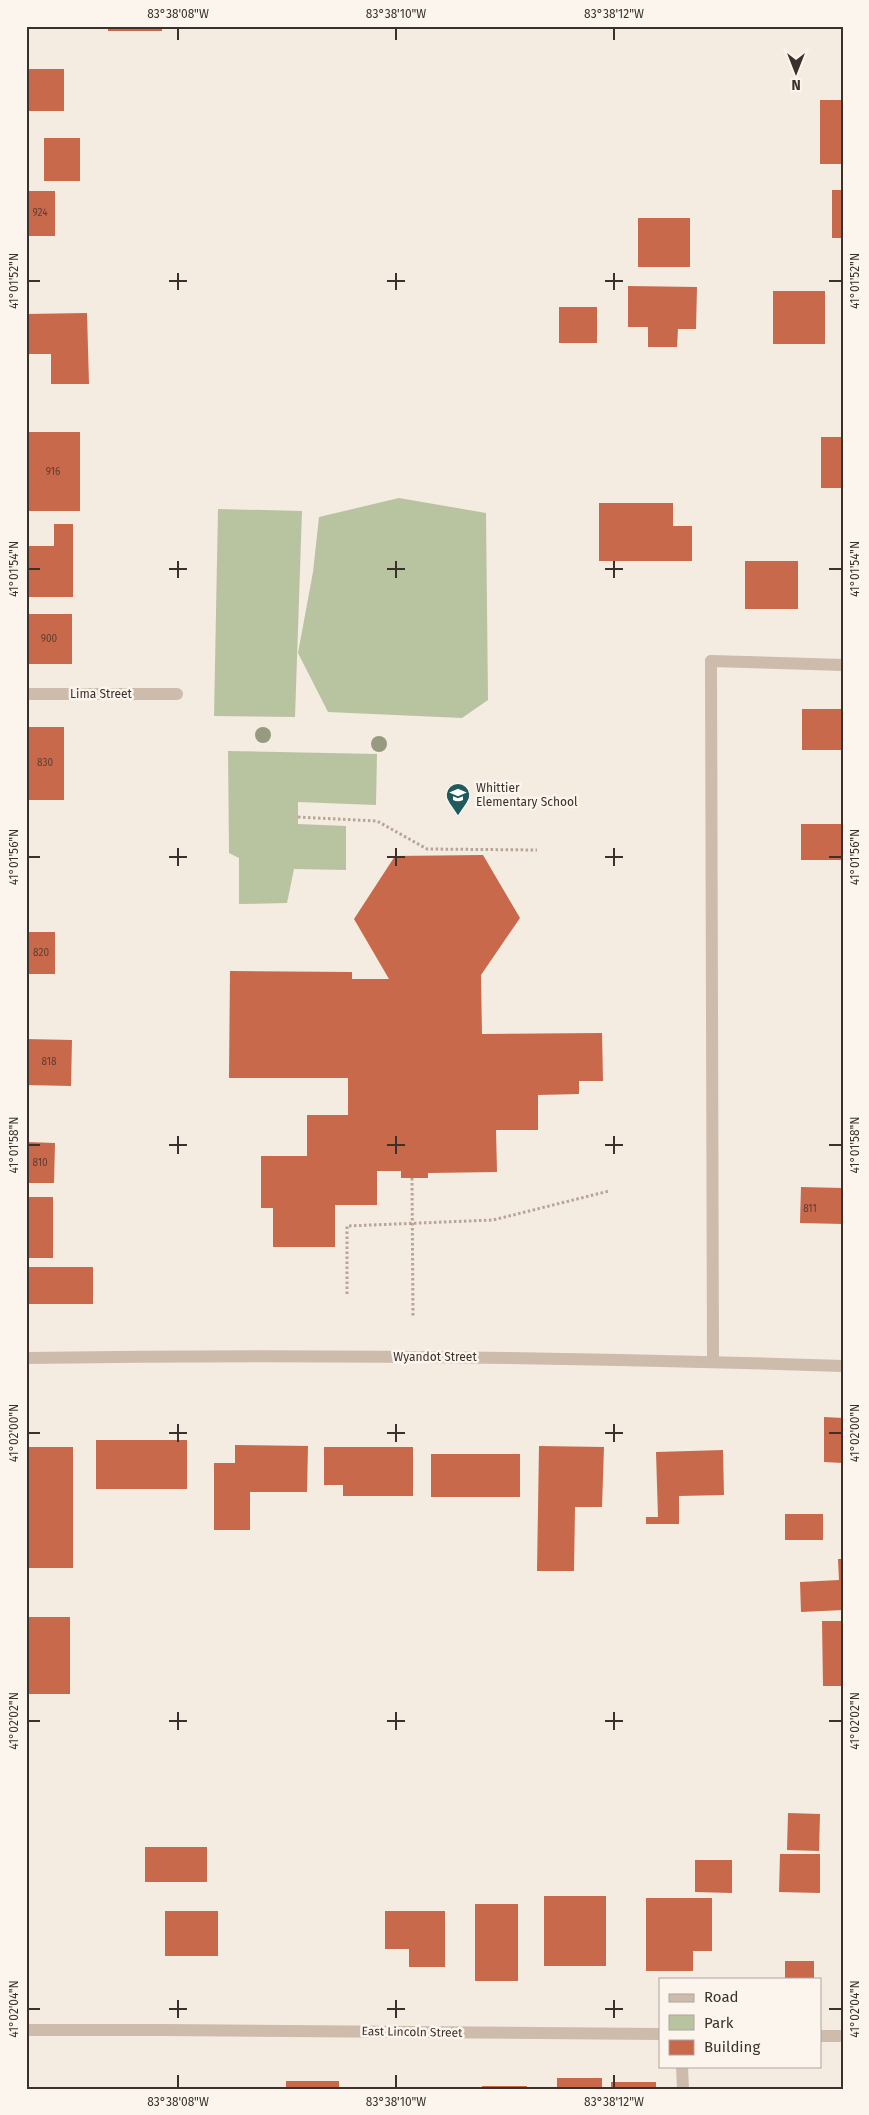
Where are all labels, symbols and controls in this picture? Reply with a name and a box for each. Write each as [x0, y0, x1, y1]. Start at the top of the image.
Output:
text: 83°38'08"W [147, 7, 209, 21]
text: 83°38'10"W [366, 7, 426, 21]
text: 83°38'12"W [584, 7, 644, 21]
north arrow [772, 48, 822, 98]
text: N [791, 76, 801, 93]
house number: 924 [32, 207, 48, 219]
text: 41°01'52"N [7, 253, 21, 309]
text: 41°01'52"N [848, 253, 862, 309]
house number: 916 [46, 466, 60, 478]
text: 41°01'54"N [7, 541, 21, 597]
text: 41°01'54"N [848, 541, 862, 597]
house number: 900 [41, 633, 58, 645]
street label: Lima Street [70, 687, 133, 701]
house number: 830 [37, 757, 53, 769]
place label: Whittier Elementary School [476, 781, 578, 809]
school or university icon: Whittier Elementary School [445, 782, 471, 816]
text: 41°01'56"N [7, 829, 21, 885]
text: 41°01'56"N [848, 829, 862, 885]
house number: 820 [33, 947, 49, 959]
house number: 818 [41, 1056, 57, 1068]
text: 41°01'58"N [7, 1117, 21, 1173]
text: 41°01'58"N [848, 1117, 862, 1173]
house number: 810 [32, 1157, 48, 1169]
house number: 811 [803, 1203, 817, 1215]
street label: Wyandot Street [393, 1350, 477, 1364]
text: 41°02'00"N [7, 1404, 21, 1462]
text: 41°02'00"N [848, 1404, 862, 1462]
text: 41°02'02"N [7, 1692, 21, 1750]
text: 41°02'02"N [848, 1692, 862, 1750]
legend [659, 1978, 822, 2068]
text: 41°02'04"N [7, 1980, 21, 2038]
text: 41°02'04"N [848, 1980, 862, 2038]
text: Road [704, 1988, 739, 2006]
text: Park [704, 2014, 734, 2032]
street label: East Lincoln Street [361, 2024, 463, 2040]
text: Building [704, 2038, 760, 2056]
text: 83°38'08"W [147, 2095, 209, 2109]
text: 83°38'10"W [366, 2095, 426, 2109]
text: 83°38'12"W [584, 2095, 644, 2109]

